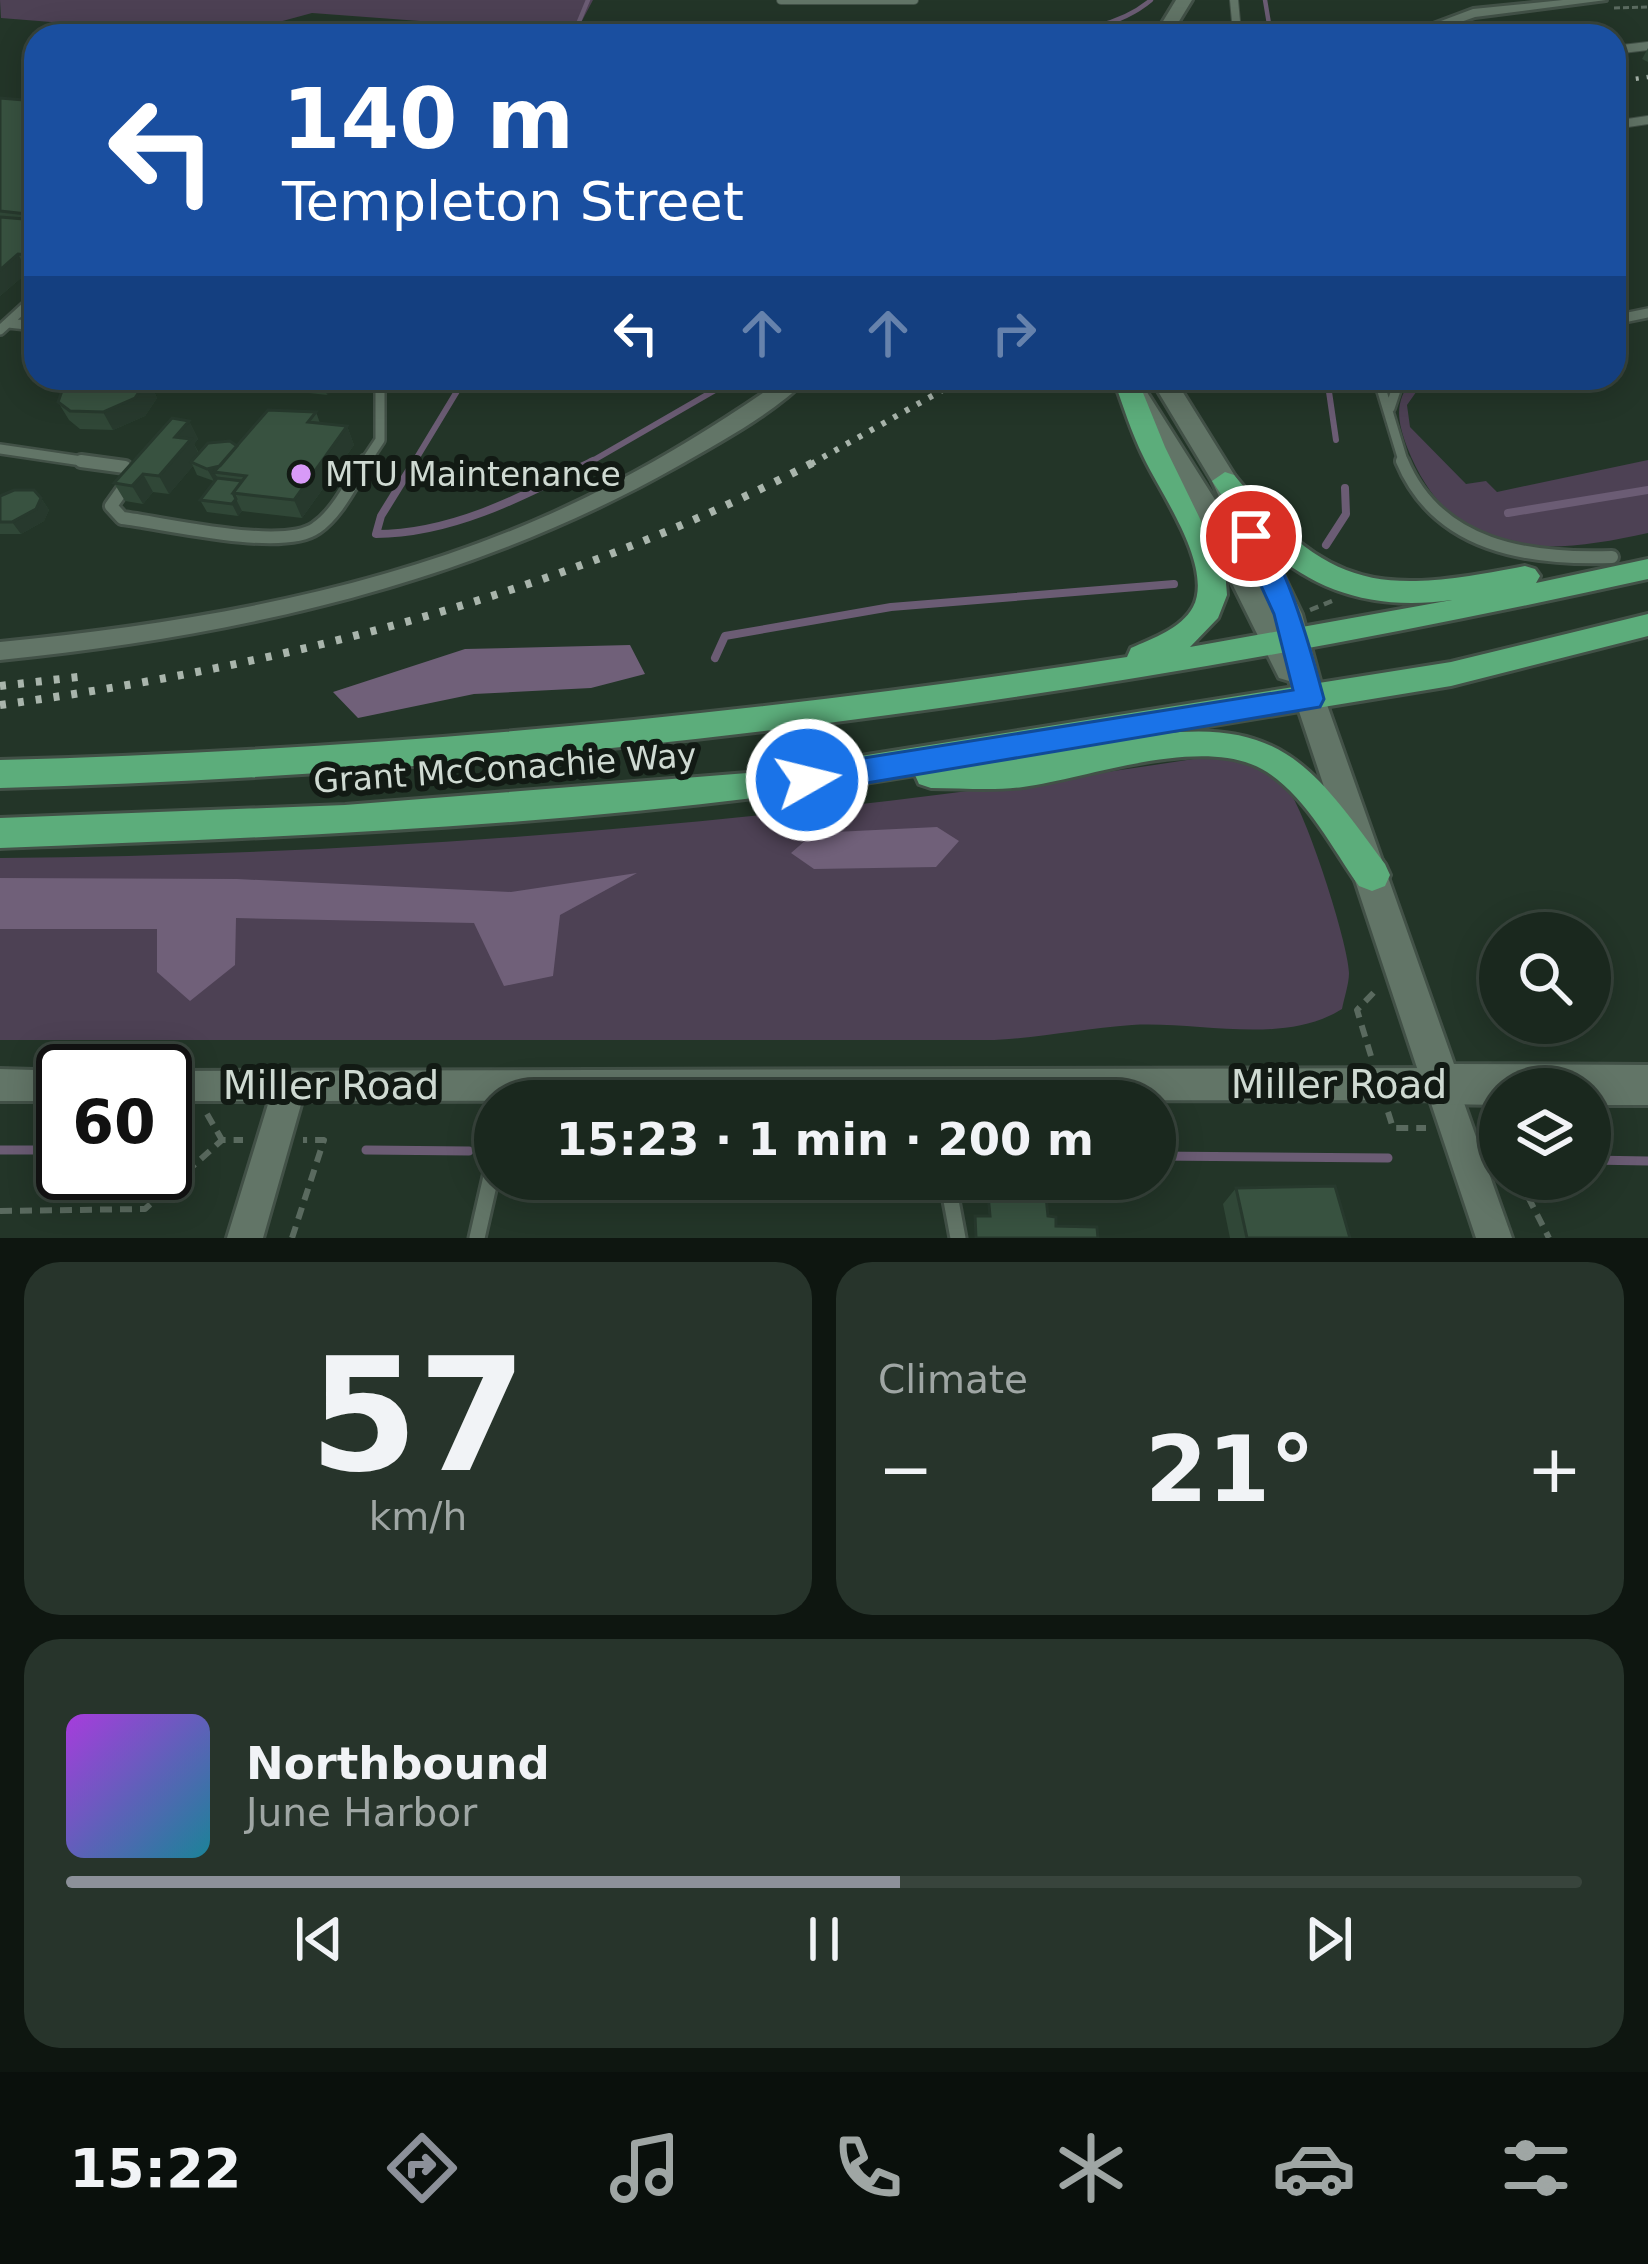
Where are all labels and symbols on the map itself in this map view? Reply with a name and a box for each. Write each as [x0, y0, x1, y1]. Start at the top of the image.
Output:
place label: MTU Maintenance [325, 455, 621, 494]
marker: MTU Maintenance [288, 461, 314, 487]
pin [1200, 485, 1302, 587]
position arrow [744, 717, 870, 843]
street label: Grant McConachie Way [312, 735, 698, 801]
speed limit sign: 60 [36, 1044, 192, 1200]
street label: Miller Road [1231, 1062, 1447, 1107]
street label: Miller Road [223, 1063, 439, 1108]

